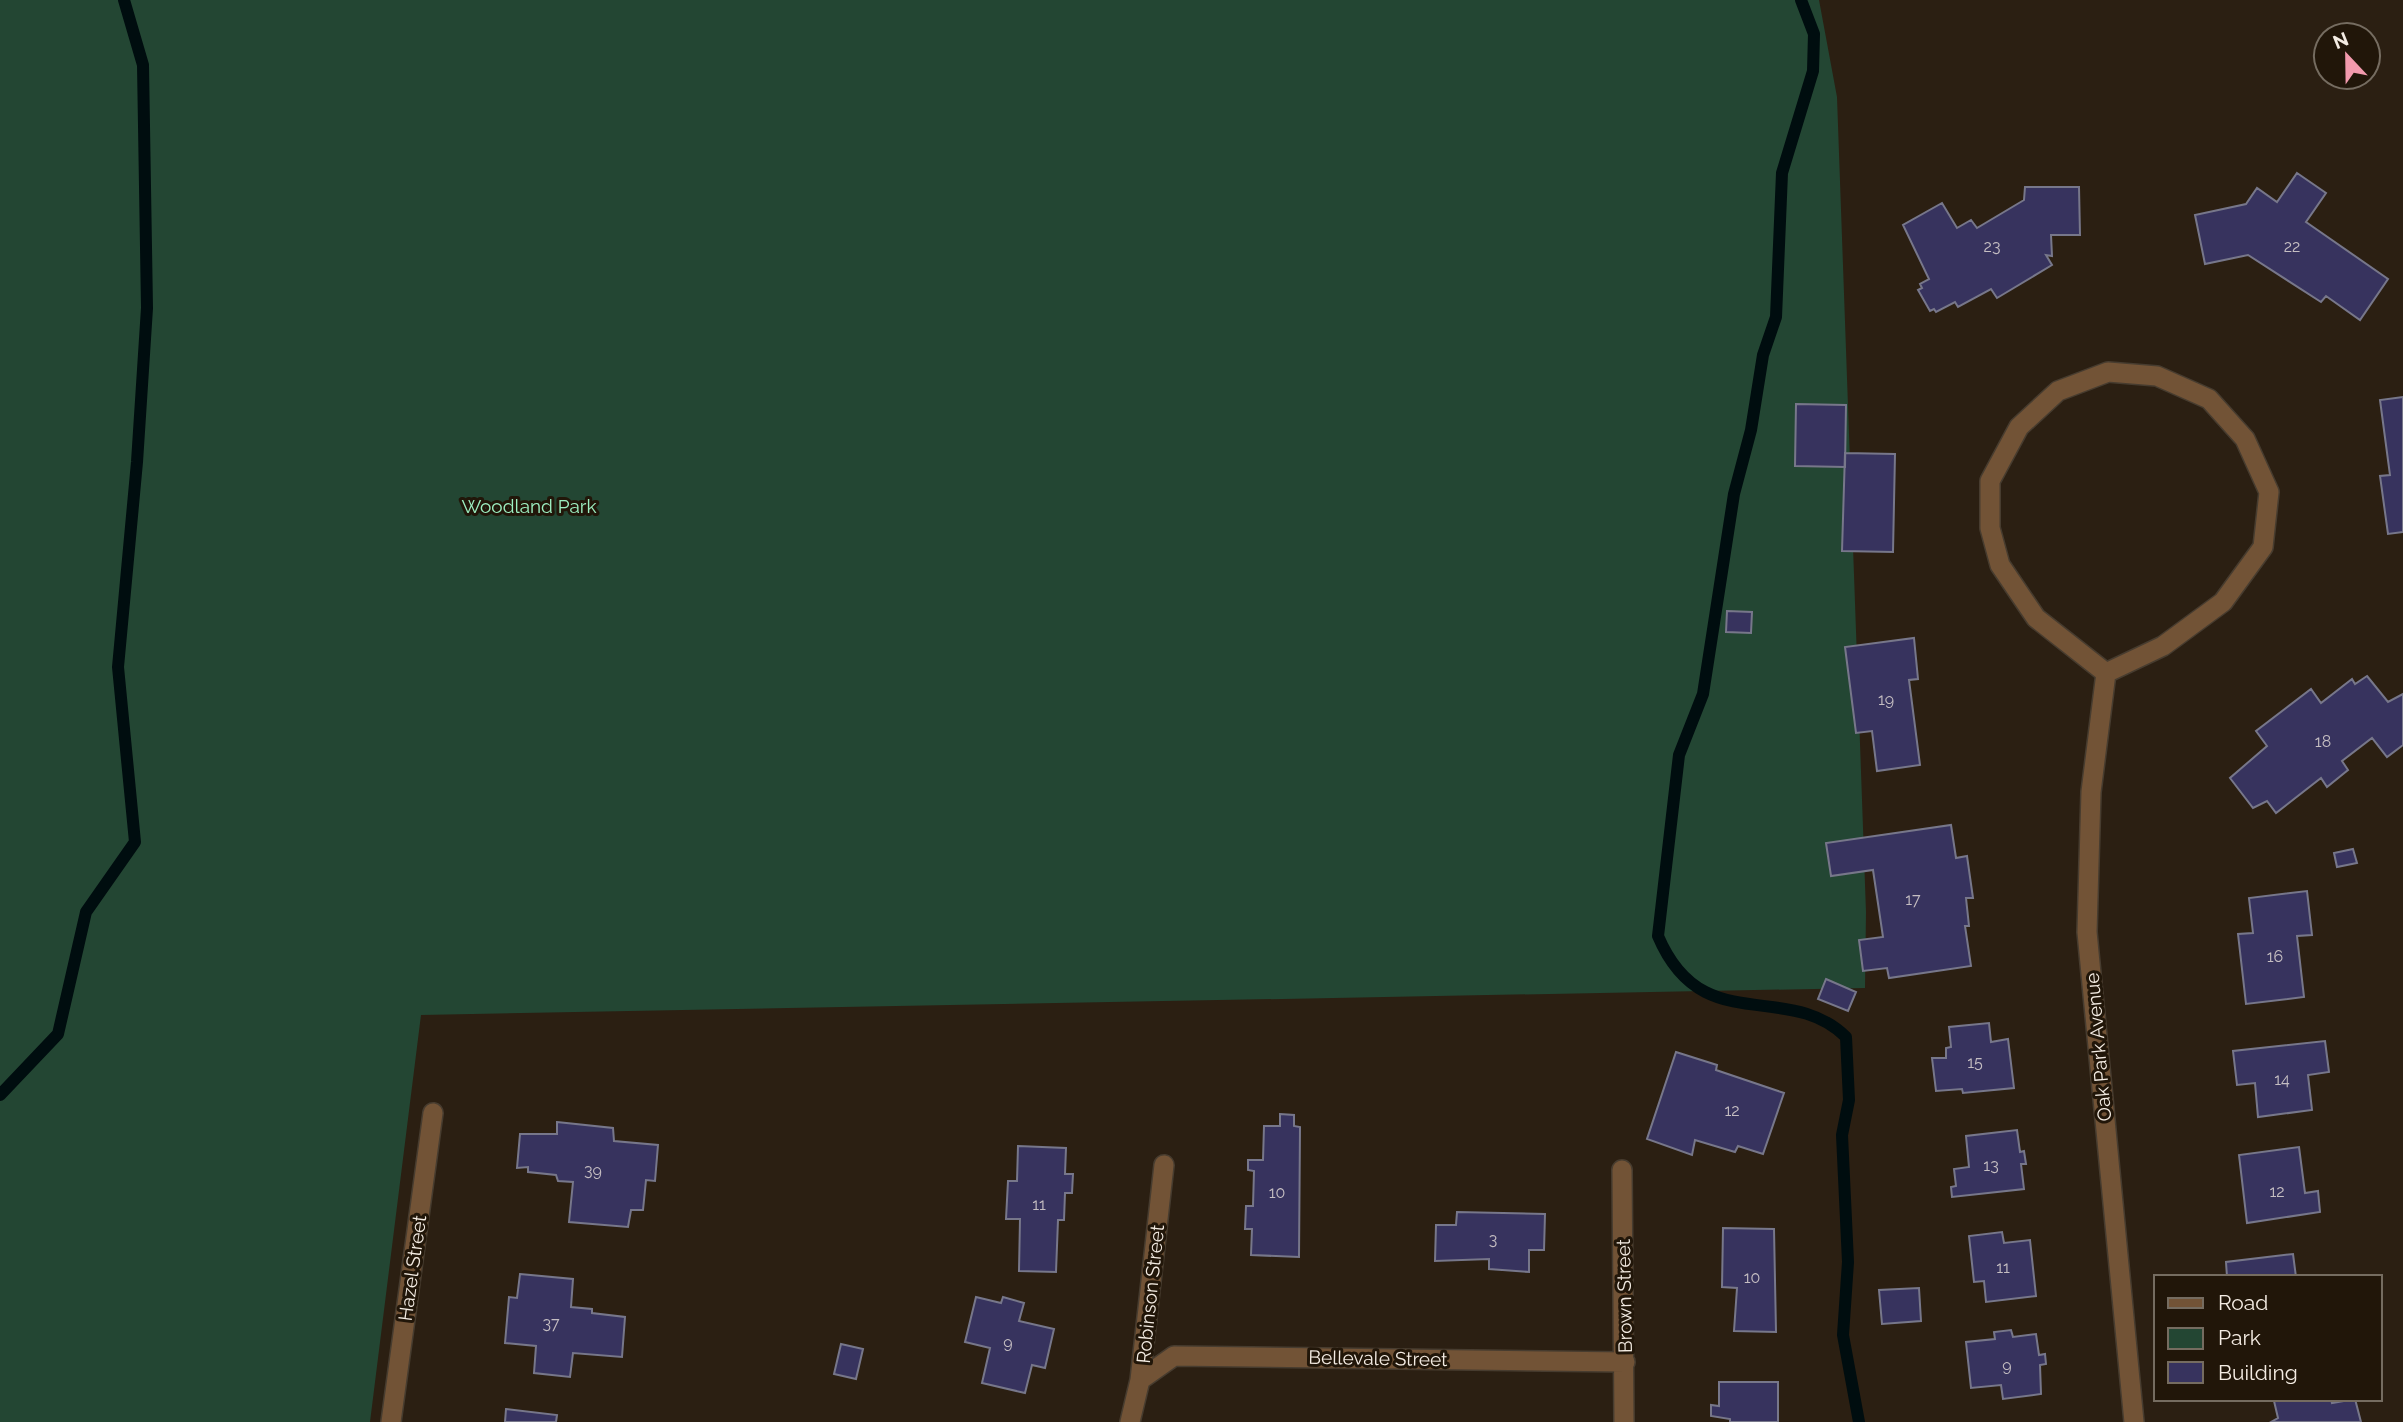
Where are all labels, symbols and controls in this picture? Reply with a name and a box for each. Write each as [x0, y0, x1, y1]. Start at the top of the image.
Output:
north arrow [2312, 21, 2382, 91]
text: N [2330, 27, 2351, 53]
house number: 23 [1984, 237, 2000, 256]
house number: 22 [2284, 237, 2300, 256]
park label: Woodland Park [461, 495, 597, 517]
house number: 19 [1878, 690, 1894, 709]
house number: 18 [2315, 732, 2331, 751]
house number: 17 [1905, 890, 1921, 909]
house number: 16 [2267, 947, 2283, 966]
street label: Oak Park Avenue [2081, 972, 2115, 1122]
house number: 15 [1967, 1053, 1983, 1072]
house number: 14 [2274, 1070, 2290, 1089]
house number: 12 [1724, 1101, 1740, 1120]
house number: 13 [1983, 1156, 1999, 1175]
house number: 39 [584, 1161, 602, 1180]
house number: 12 [2269, 1182, 2285, 1201]
house number: 10 [1269, 1183, 1285, 1202]
house number: 11 [1032, 1195, 1046, 1214]
street label: Hazel Street [394, 1213, 430, 1322]
street label: Robinson Street [1132, 1223, 1168, 1364]
house number: 3 [1489, 1230, 1497, 1249]
street label: Brown Street [1612, 1238, 1636, 1353]
house number: 11 [1996, 1258, 2010, 1277]
house number: 10 [1744, 1268, 1760, 1287]
legend [2154, 1275, 2382, 1401]
text: Road [2218, 1290, 2268, 1315]
house number: 37 [542, 1314, 560, 1333]
text: Park [2218, 1325, 2261, 1350]
house number: 9 [1003, 1333, 1013, 1352]
street label: Bellevale Street [1308, 1346, 1448, 1370]
house number: 9 [2002, 1356, 2012, 1375]
text: Building [2218, 1360, 2298, 1385]

